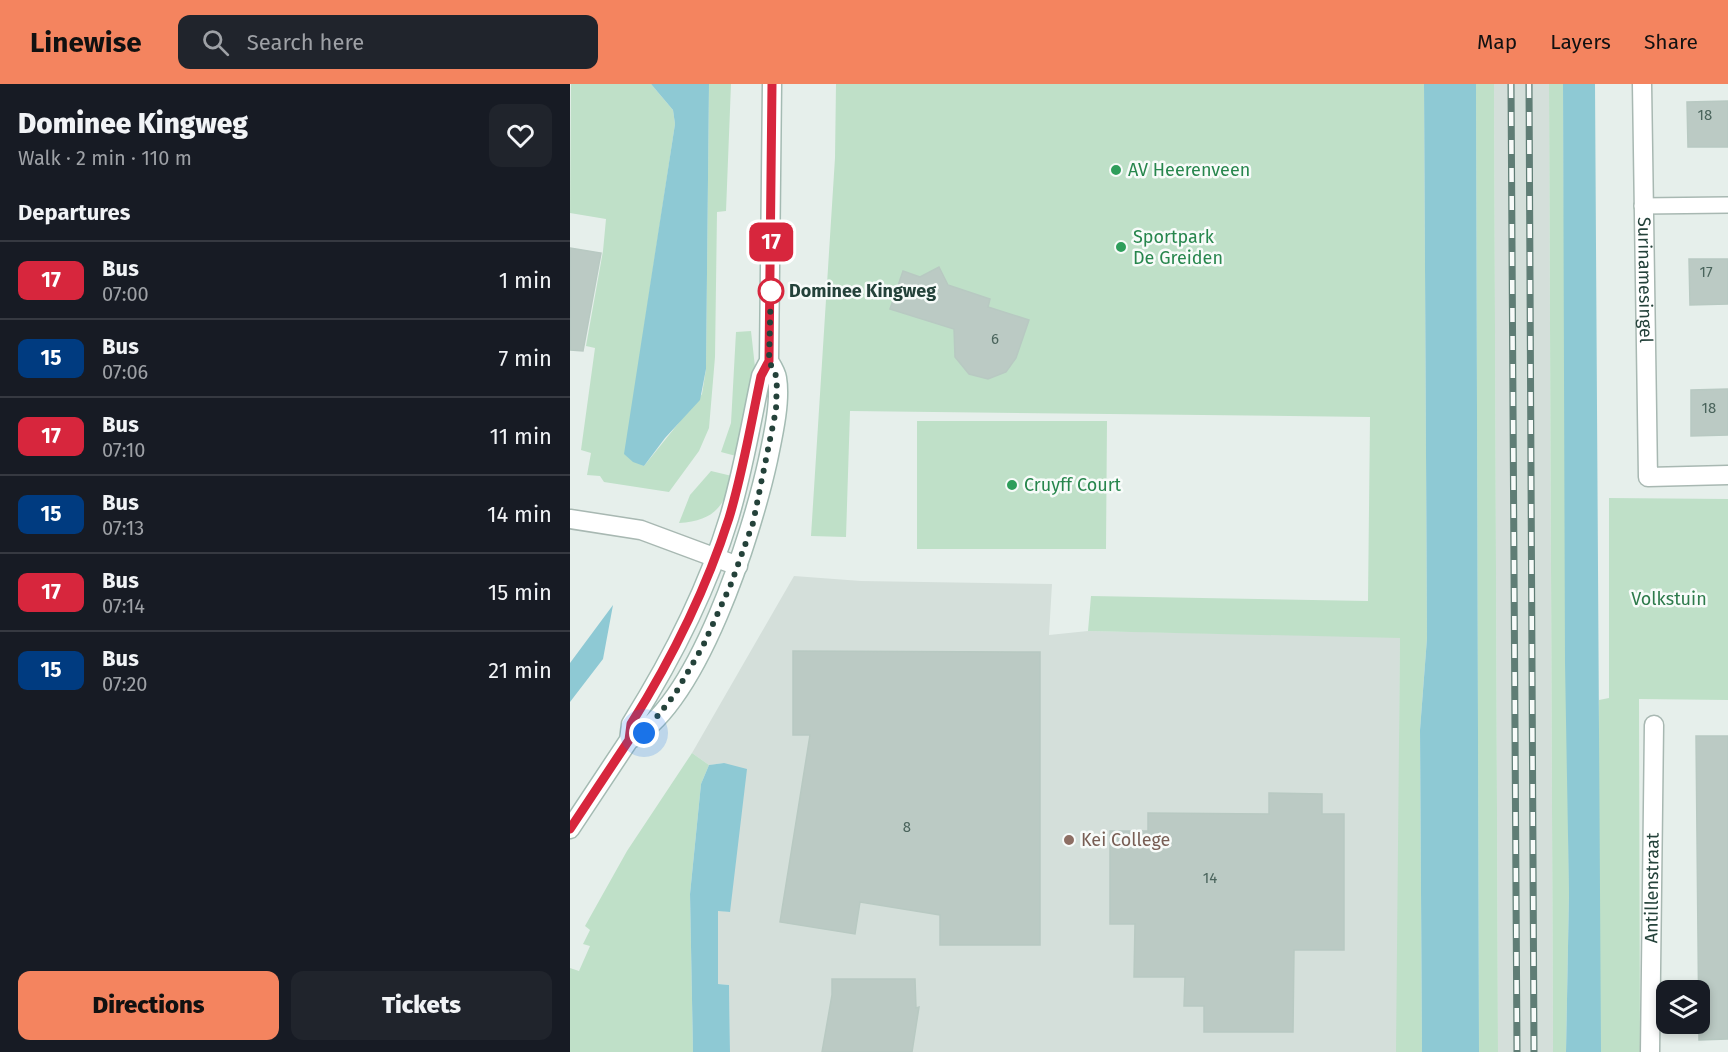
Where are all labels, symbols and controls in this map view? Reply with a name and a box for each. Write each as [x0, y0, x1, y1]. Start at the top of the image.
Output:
search box [178, 15, 598, 69]
text: Linewise [30, 26, 142, 59]
icon: search [199, 26, 232, 59]
text: Search here [247, 29, 364, 56]
text: Map [1477, 29, 1517, 55]
text: Layers [1550, 29, 1611, 55]
text: Share [1644, 29, 1698, 55]
button: heart [489, 104, 552, 167]
house number: 18 [1698, 106, 1712, 124]
text: Dominee Kingweg [18, 107, 248, 140]
text: Walk · 2 min · 110 m [18, 146, 192, 170]
place label: AV Heerenveen [1128, 159, 1250, 181]
marker: AV Heerenveen [1109, 163, 1123, 177]
text: Departures [18, 199, 130, 226]
street label: Surinamesingel [1633, 217, 1657, 343]
line badge: 17 [744, 222, 798, 262]
place label: Sportpark De Greiden [1133, 226, 1223, 269]
text: 17 [761, 229, 781, 255]
marker: Sportpark De Greiden [1114, 240, 1128, 254]
text: Bus [102, 255, 139, 282]
house number: 17 [1699, 263, 1713, 281]
text: 17 [41, 267, 61, 293]
text: 1 min [499, 267, 552, 294]
marker: Dominee Kingweg [758, 278, 784, 304]
place label: Dominee Kingweg [789, 280, 936, 302]
text: 07:00 [102, 282, 149, 306]
house number: 6 [991, 330, 999, 348]
text: Bus [102, 333, 139, 360]
text: 15 [41, 345, 62, 371]
text: 7 min [498, 345, 552, 372]
text: 07:06 [102, 360, 148, 384]
house number: 18 [1702, 399, 1716, 417]
text: Bus [102, 411, 139, 438]
text: 17 [41, 423, 61, 449]
text: 11 min [489, 423, 552, 450]
text: 07:10 [102, 438, 145, 462]
place label: Cruyff Court [1024, 474, 1122, 496]
marker: Cruyff Court [1005, 478, 1019, 492]
text: Bus [102, 489, 139, 516]
text: 15 [41, 501, 62, 527]
text: 14 min [487, 501, 552, 528]
text: 07:13 [102, 516, 144, 540]
text: Bus [102, 567, 139, 594]
text: 17 [41, 579, 61, 605]
text: 15 min [488, 579, 552, 606]
park label: Volkstuin [1631, 588, 1707, 610]
text: 07:14 [102, 594, 145, 618]
text: Bus [102, 645, 139, 672]
text: 15 [41, 657, 62, 683]
text: 21 min [488, 657, 552, 684]
text: 07:20 [102, 672, 148, 696]
your location [629, 718, 659, 748]
house number: 8 [903, 818, 911, 836]
place label: Kei College [1081, 829, 1170, 851]
street label: Antillenstraat [1640, 832, 1664, 943]
marker: Kei College [1062, 833, 1076, 847]
house number: 14 [1203, 869, 1217, 887]
button: Directions [18, 971, 279, 1040]
button: Tickets [291, 971, 552, 1040]
map controls [1656, 980, 1710, 1034]
button: layers [1656, 980, 1710, 1034]

